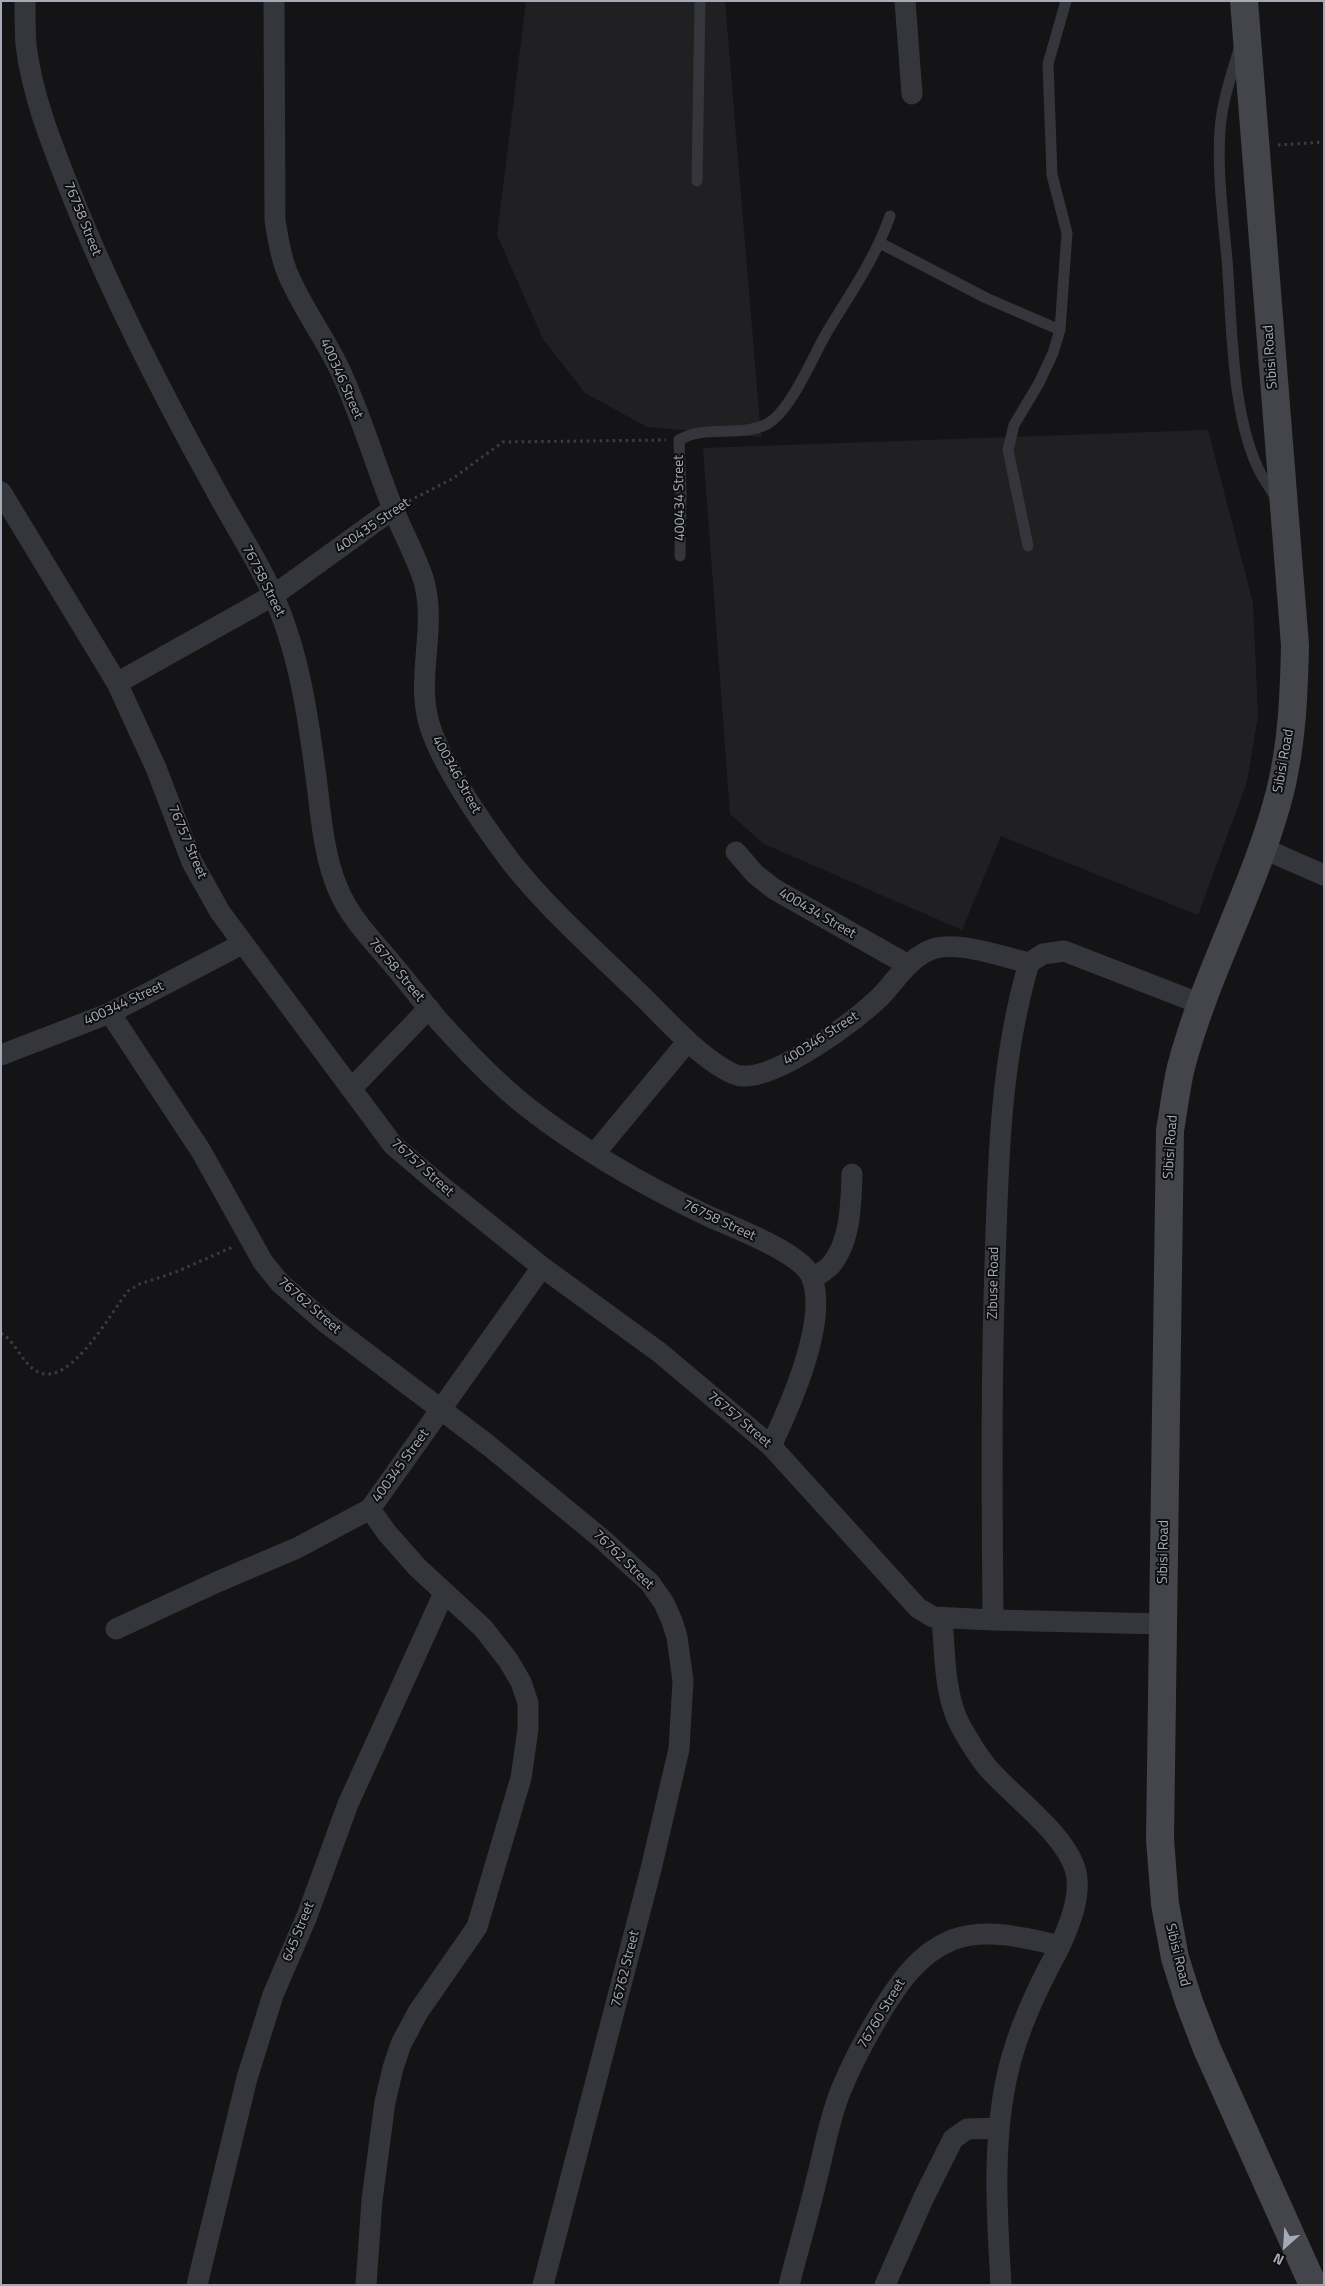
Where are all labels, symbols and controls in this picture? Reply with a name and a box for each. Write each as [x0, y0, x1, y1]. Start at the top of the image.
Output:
street label: 76758 Street [60, 180, 104, 258]
street label: Sibisi Road [1260, 324, 1282, 390]
street label: 400346 Street [316, 336, 366, 422]
street label: 400434 Street [671, 455, 689, 541]
street label: 400435 Street [333, 495, 413, 557]
street label: 76758 Street [238, 542, 288, 620]
street label: Sibisi Road [1270, 728, 1298, 794]
street label: 400346 Street [428, 733, 484, 817]
street label: 76757 Street [164, 803, 210, 881]
street label: 400434 Street [775, 885, 859, 943]
street label: 76758 Street [364, 935, 428, 1005]
street label: 400344 Street [81, 978, 167, 1030]
street label: 400346 Street [780, 1008, 862, 1070]
street label: Sibisi Road [1160, 1114, 1182, 1180]
street label: 76757 Street [387, 1136, 457, 1200]
street label: 76758 Street [680, 1197, 758, 1245]
street label: Zibuse Road [985, 1247, 1003, 1319]
street label: 76762 Street [274, 1274, 344, 1338]
street label: 76757 Street [704, 1388, 774, 1452]
street label: 400345 Street [369, 1426, 433, 1506]
street label: Sibisi Road [1155, 1520, 1173, 1584]
street label: 76762 Street [589, 1527, 657, 1593]
street label: 645 Street [279, 1900, 319, 1964]
street label: Sibisi Road [1161, 1922, 1193, 1988]
street label: 76762 Street [608, 1929, 644, 2009]
street label: 76760 Street [855, 1976, 909, 2052]
north arrow [1260, 2221, 1310, 2271]
text: N [1269, 2248, 1287, 2271]

